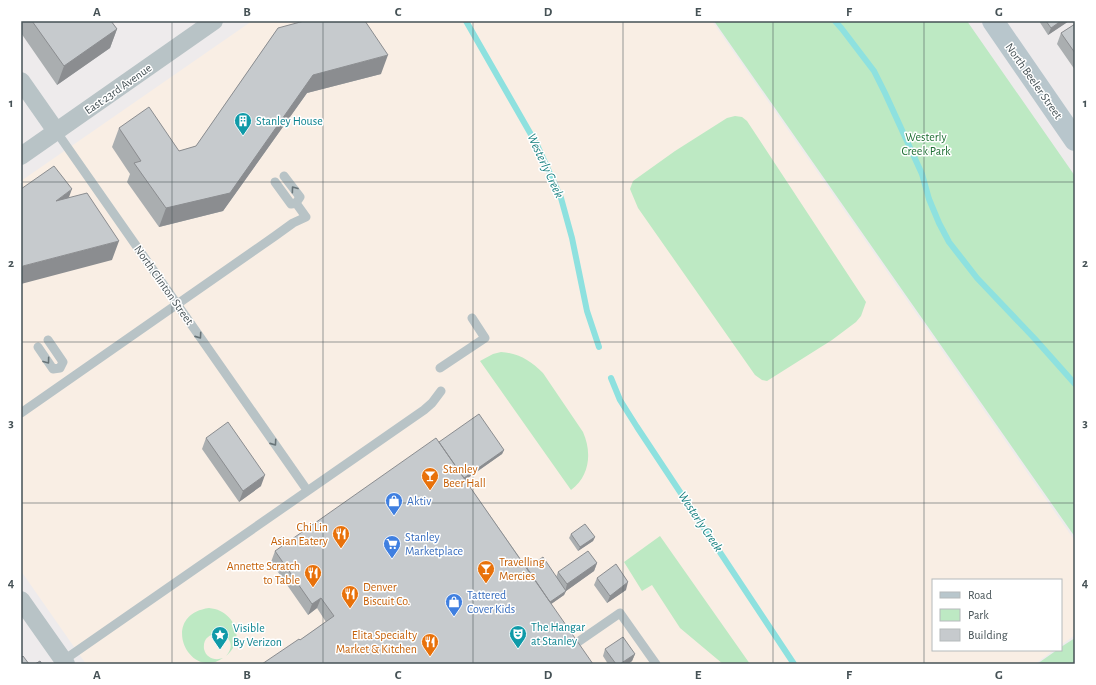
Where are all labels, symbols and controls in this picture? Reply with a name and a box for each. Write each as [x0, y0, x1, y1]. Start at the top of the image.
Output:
text: A [93, 6, 101, 19]
text: B [243, 6, 251, 19]
text: C [395, 6, 402, 19]
text: D [544, 6, 553, 19]
text: E [695, 6, 702, 19]
text: F [846, 6, 853, 19]
text: G [995, 6, 1003, 19]
street label: North Beeler Street [1003, 41, 1065, 121]
street label: East 23rd Avenue [82, 61, 154, 117]
text: 1 [9, 97, 13, 110]
text: 1 [1083, 97, 1087, 110]
building icon: Stanley House [233, 111, 253, 136]
place label: Stanley House [256, 115, 323, 128]
park label: Westerly Creek Park [901, 131, 951, 157]
water label: Westerly Creek [524, 132, 566, 200]
one-way arrow [291, 186, 299, 193]
street label: North Clinton Street [132, 243, 196, 327]
text: 2 [8, 257, 14, 270]
text: 2 [1082, 257, 1088, 270]
one-way arrow [194, 332, 202, 339]
one-way arrow [42, 357, 50, 364]
text: 3 [8, 417, 14, 430]
text: 3 [1082, 417, 1088, 430]
one-way arrow [269, 438, 276, 445]
place label: Stanley Beer Hall [443, 463, 486, 489]
bar icon: Stanley Beer Hall [420, 466, 440, 491]
water label: Westerly Creek [675, 490, 725, 554]
shop icon: Aktiv [384, 491, 404, 516]
place label: Aktiv [407, 495, 431, 507]
place label: Chi Lin Asian Eatery [271, 521, 328, 548]
restaurant icon: Chi Lin Asian Eatery [331, 524, 351, 549]
place label: Stanley Marketplace [405, 531, 463, 557]
supermarket icon: Stanley Marketplace [382, 534, 402, 559]
place label: Travelling Mercies [499, 556, 545, 582]
bar icon: Travelling Mercies [476, 559, 496, 584]
place label: Annette Scratch to Table [227, 560, 300, 586]
restaurant icon: Annette Scratch to Table [303, 563, 323, 588]
text: 4 [8, 577, 15, 590]
text: 4 [1082, 577, 1089, 590]
legend [932, 579, 1062, 651]
place label: Denver Biscuit Co. [363, 581, 410, 607]
restaurant icon: Denver Biscuit Co. [340, 584, 360, 609]
place label: Tattered Cover Kids [467, 589, 515, 615]
text: Road [968, 589, 992, 601]
shop icon: Tattered Cover Kids [444, 592, 464, 617]
text: Park [968, 609, 989, 621]
place label: The Hangar at Stanley [531, 621, 585, 648]
place label: Visible By Verizon [233, 622, 282, 649]
theatre icon: The Hangar at Stanley [508, 624, 528, 649]
place icon: Visible By Verizon [210, 625, 230, 650]
place label: Elita Specialty Market & Kitchen [336, 629, 417, 655]
text: Building [968, 629, 1008, 641]
restaurant icon: Elita Specialty Market & Kitchen [420, 632, 440, 657]
text: A [93, 669, 101, 682]
text: B [243, 669, 251, 682]
text: C [395, 669, 402, 682]
text: D [544, 669, 553, 682]
text: E [695, 669, 702, 682]
text: F [846, 669, 853, 682]
text: G [995, 669, 1003, 682]

